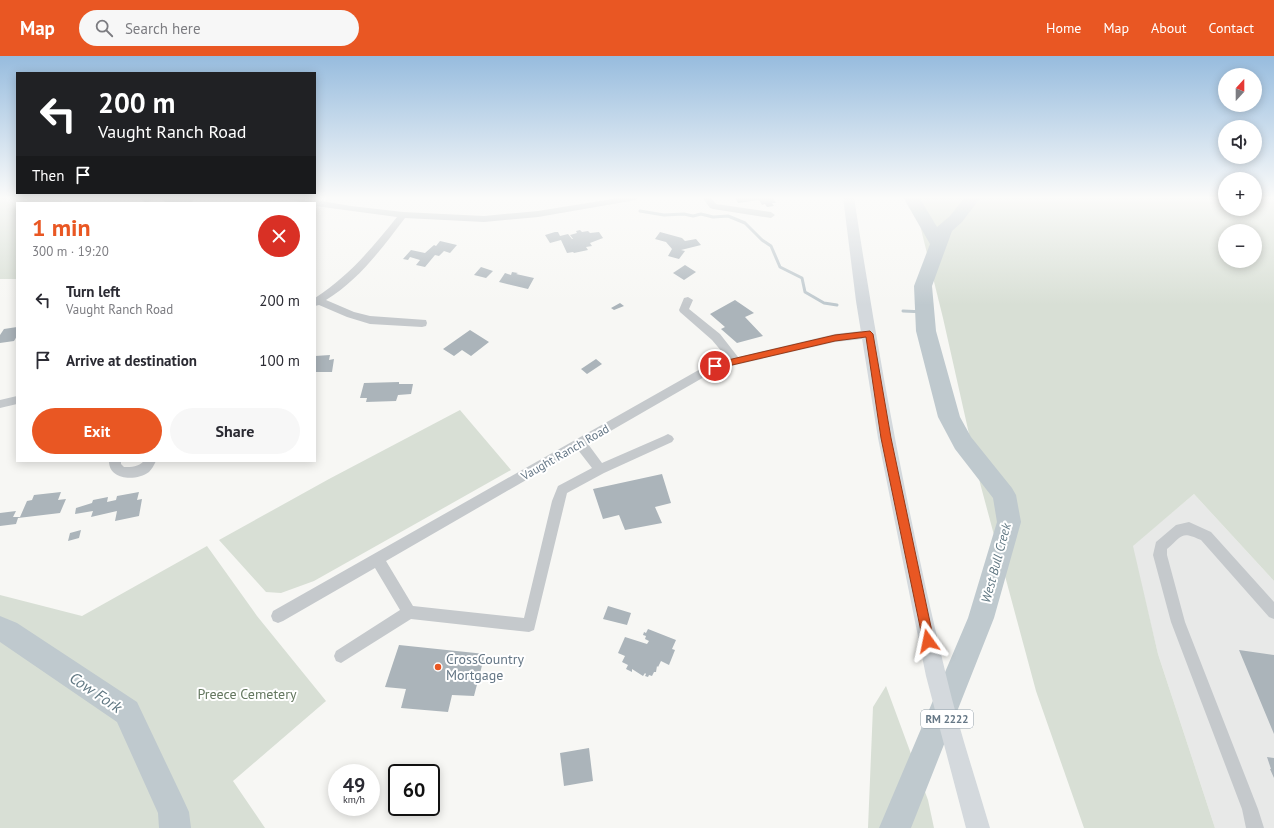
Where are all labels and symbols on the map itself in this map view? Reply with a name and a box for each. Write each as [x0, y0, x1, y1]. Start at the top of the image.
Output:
north arrow [1218, 68, 1262, 112]
pin [698, 349, 732, 383]
street label: Vaught Ranch Road [517, 421, 612, 484]
water label: West Bull Creek [977, 520, 1015, 605]
position arrow [907, 620, 949, 662]
place label: CrossCountry Mortgage [446, 650, 525, 684]
marker: CrossCountry Mortgage [433, 662, 443, 672]
water label: Cow Fork [66, 667, 127, 717]
park label: Preece Cemetery [198, 685, 297, 703]
road number: RM 2222 [921, 710, 973, 728]
speed limit sign: 60 [388, 764, 440, 816]

